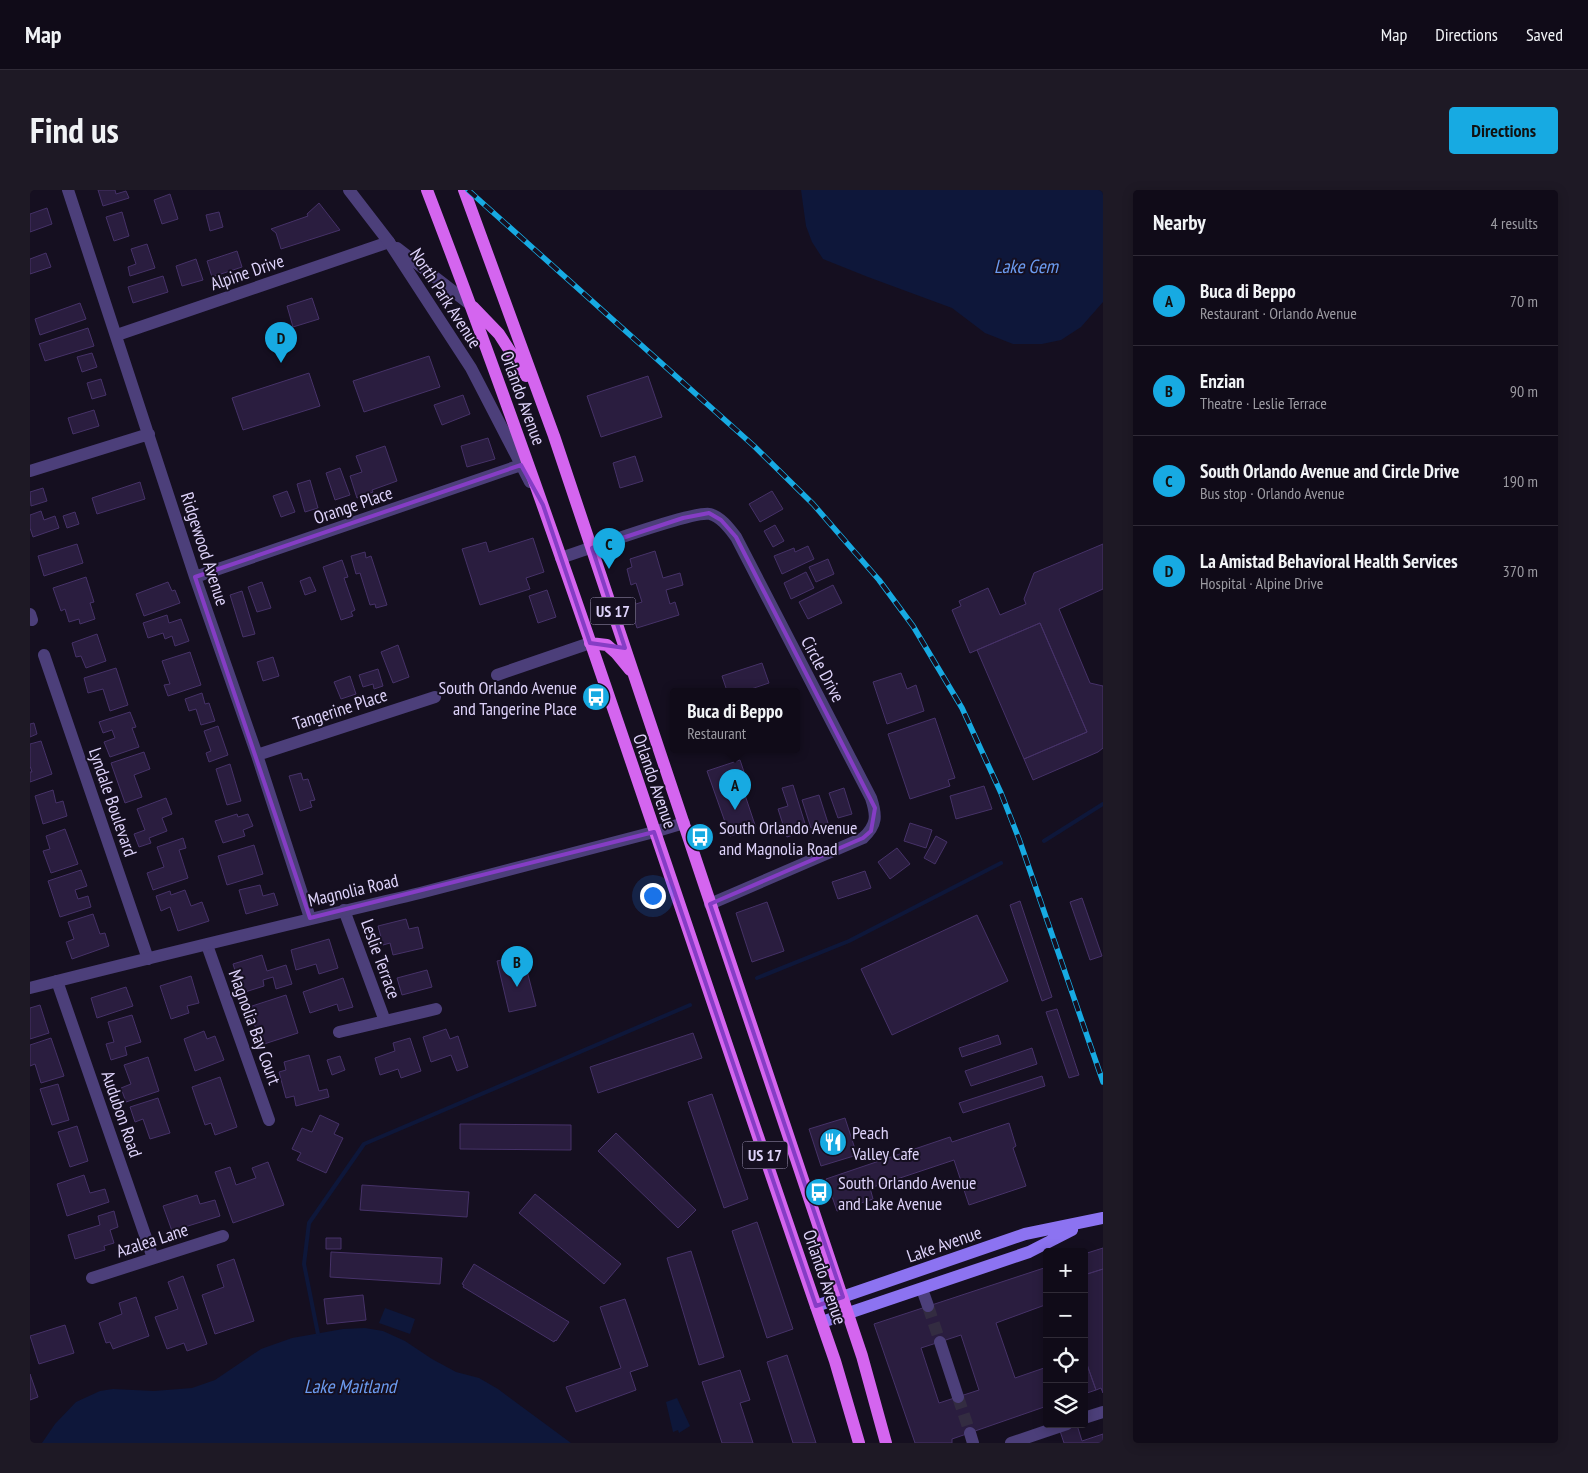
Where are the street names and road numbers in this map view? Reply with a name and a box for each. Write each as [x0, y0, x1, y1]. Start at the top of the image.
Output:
street label: North Park Avenue [405, 244, 487, 352]
street label: Alpine Drive [207, 249, 287, 295]
street label: Orlando Avenue [495, 348, 551, 448]
street label: Orange Place [310, 481, 396, 529]
street label: Ridgewood Avenue [176, 489, 234, 609]
road number: US 17 [590, 598, 636, 624]
street label: Circle Drive [796, 632, 850, 706]
street label: Tangerine Place [290, 683, 390, 735]
street label: Orlando Avenue [628, 731, 682, 831]
street label: Lyndale Boulevard [84, 745, 142, 859]
street label: Magnolia Road [306, 868, 400, 912]
street label: Leslie Terrace [356, 916, 406, 1002]
street label: Magnolia Bay Court [224, 966, 286, 1088]
street label: Audubon Road [96, 1068, 148, 1160]
road number: US 17 [742, 1142, 788, 1168]
street label: Azalea Lane [113, 1218, 191, 1262]
street label: Lake Avenue [904, 1221, 984, 1267]
street label: Orlando Avenue [798, 1227, 852, 1327]

